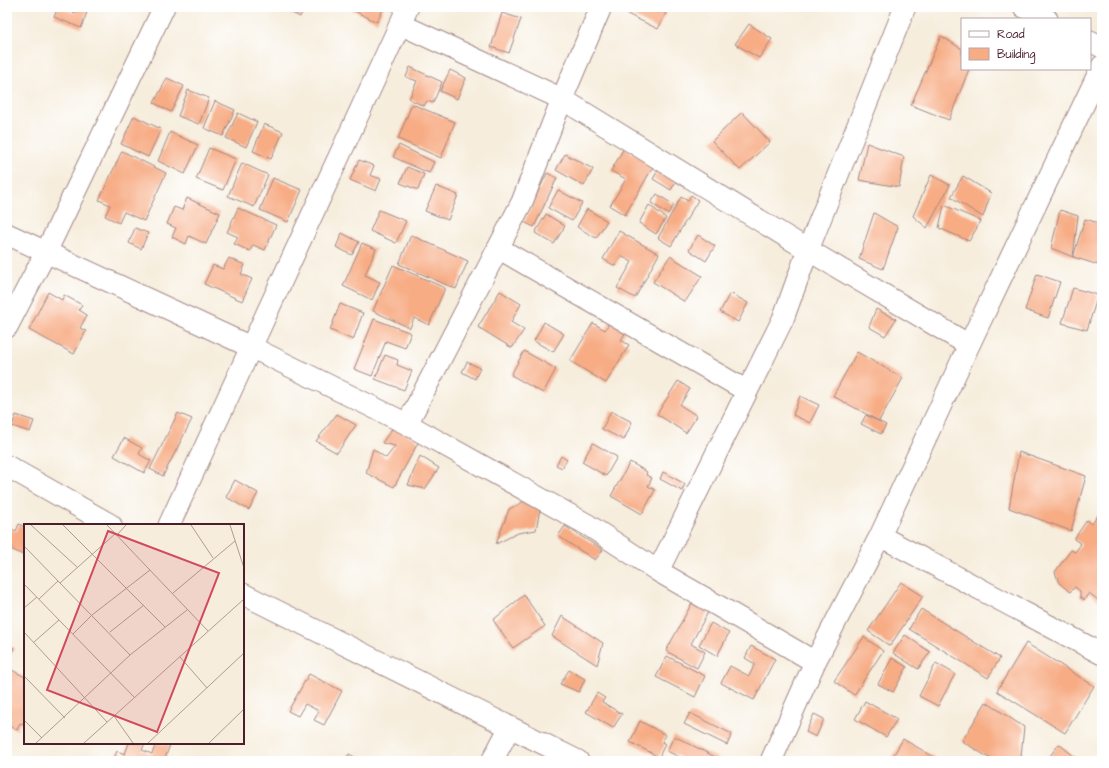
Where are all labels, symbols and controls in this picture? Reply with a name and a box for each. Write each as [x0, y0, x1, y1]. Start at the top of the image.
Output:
legend [961, 18, 1091, 70]
text: Road [997, 26, 1025, 43]
text: Building [997, 46, 1035, 64]
inset map [24, 524, 244, 744]

